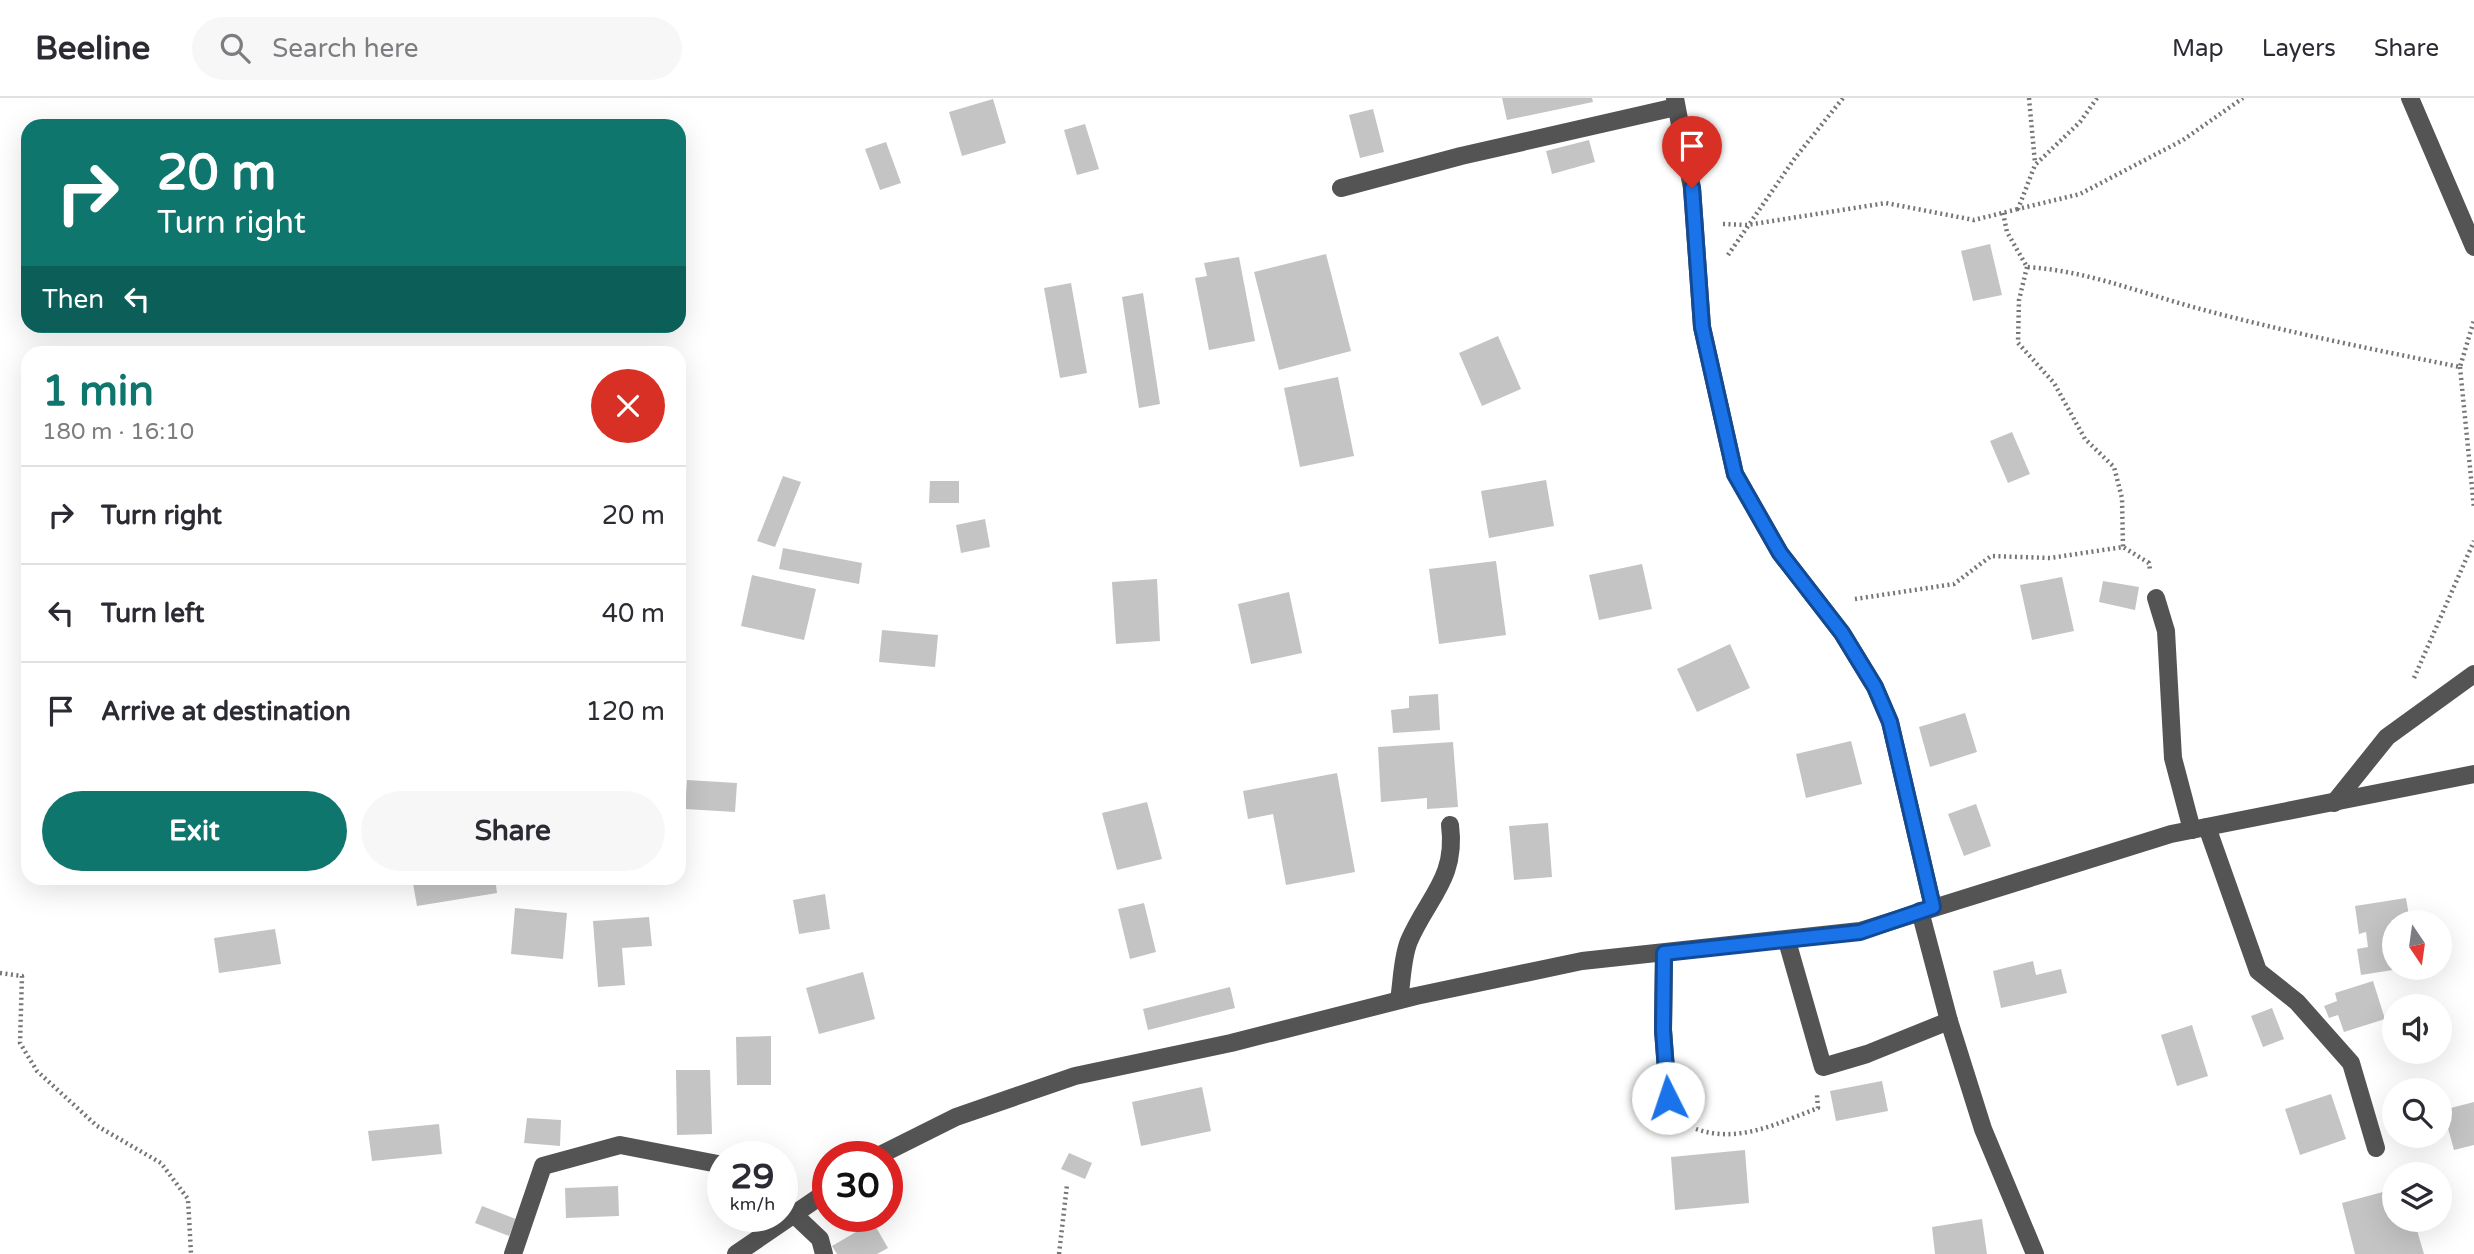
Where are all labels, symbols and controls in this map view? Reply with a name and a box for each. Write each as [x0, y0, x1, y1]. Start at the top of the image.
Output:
search box [192, 17, 682, 80]
text: Beeline [35, 29, 150, 68]
icon: search [216, 29, 254, 67]
text: Search here [272, 33, 418, 64]
text: Map [2172, 34, 2224, 63]
text: Layers [2262, 34, 2336, 63]
text: Share [2374, 34, 2439, 63]
pin [1662, 116, 1722, 188]
icon: arrive [1673, 127, 1711, 165]
text: 20 m [157, 144, 276, 203]
icon: right [42, 147, 133, 238]
text: Turn right [157, 204, 306, 242]
icon: left [118, 280, 156, 318]
text: Then [42, 284, 104, 315]
text: 1 min [42, 366, 154, 417]
button: close [591, 369, 665, 443]
text: 180 m · 16:10 [42, 418, 194, 446]
icon: right [42, 496, 80, 534]
text: Turn right [101, 500, 222, 531]
text: 20 m [602, 500, 665, 531]
icon: left [42, 594, 80, 632]
text: Turn left [101, 598, 204, 629]
text: 40 m [602, 598, 665, 629]
icon: arrive [42, 692, 80, 730]
text: Arrive at destination [101, 696, 351, 727]
text: 120 m [585, 696, 665, 727]
button: Exit [42, 791, 347, 871]
button: Share [361, 791, 665, 871]
north arrow [2382, 910, 2452, 980]
map controls [2382, 910, 2452, 1232]
button: sound [2382, 994, 2452, 1064]
position arrow [1631, 1061, 1705, 1135]
button: search [2382, 1078, 2452, 1148]
speed limit sign: 30 [812, 1141, 903, 1232]
text: 29 [731, 1156, 774, 1198]
button: layers [2382, 1162, 2452, 1232]
text: km/h [730, 1193, 775, 1215]

